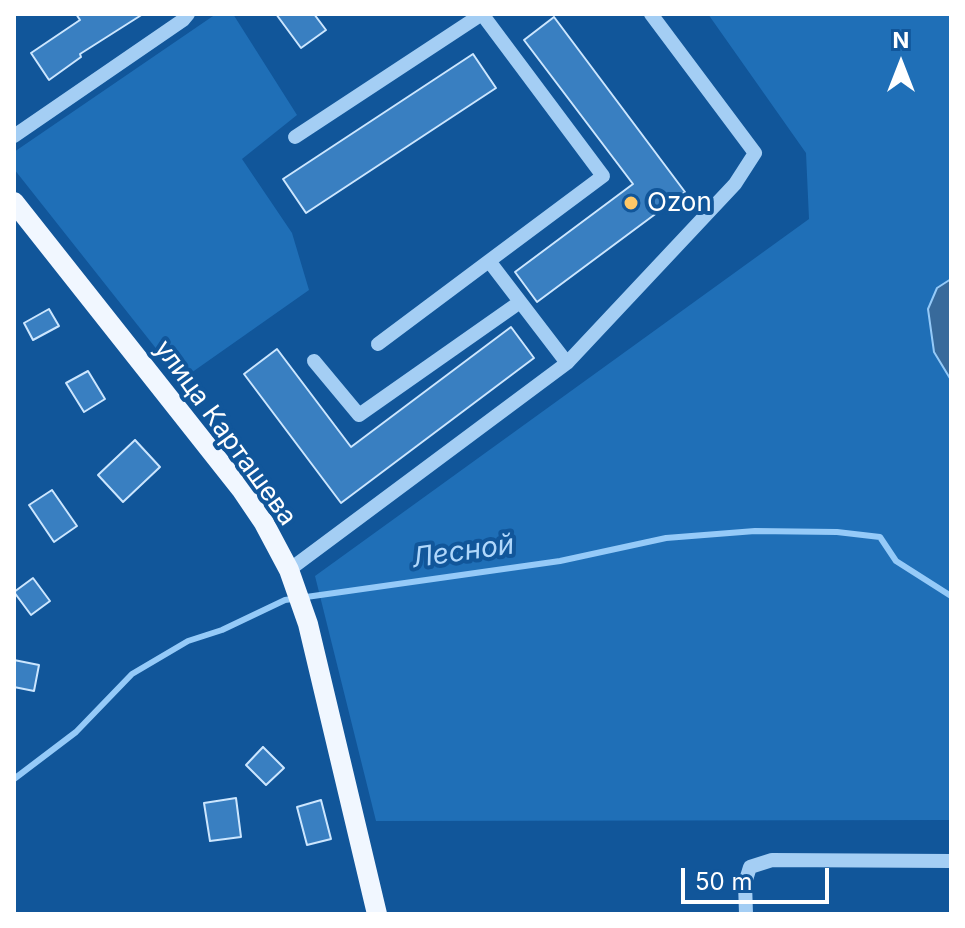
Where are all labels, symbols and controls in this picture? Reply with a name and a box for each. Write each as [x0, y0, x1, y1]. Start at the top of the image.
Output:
north arrow [861, 24, 941, 104]
text: N [893, 27, 909, 53]
place label: Ozon [647, 187, 712, 219]
marker: Ozon [622, 194, 640, 212]
street label: улица Карташева [147, 334, 303, 532]
water label: Лесной [410, 528, 516, 576]
scale bar [685, 852, 833, 902]
text: 50 m [695, 867, 753, 896]

